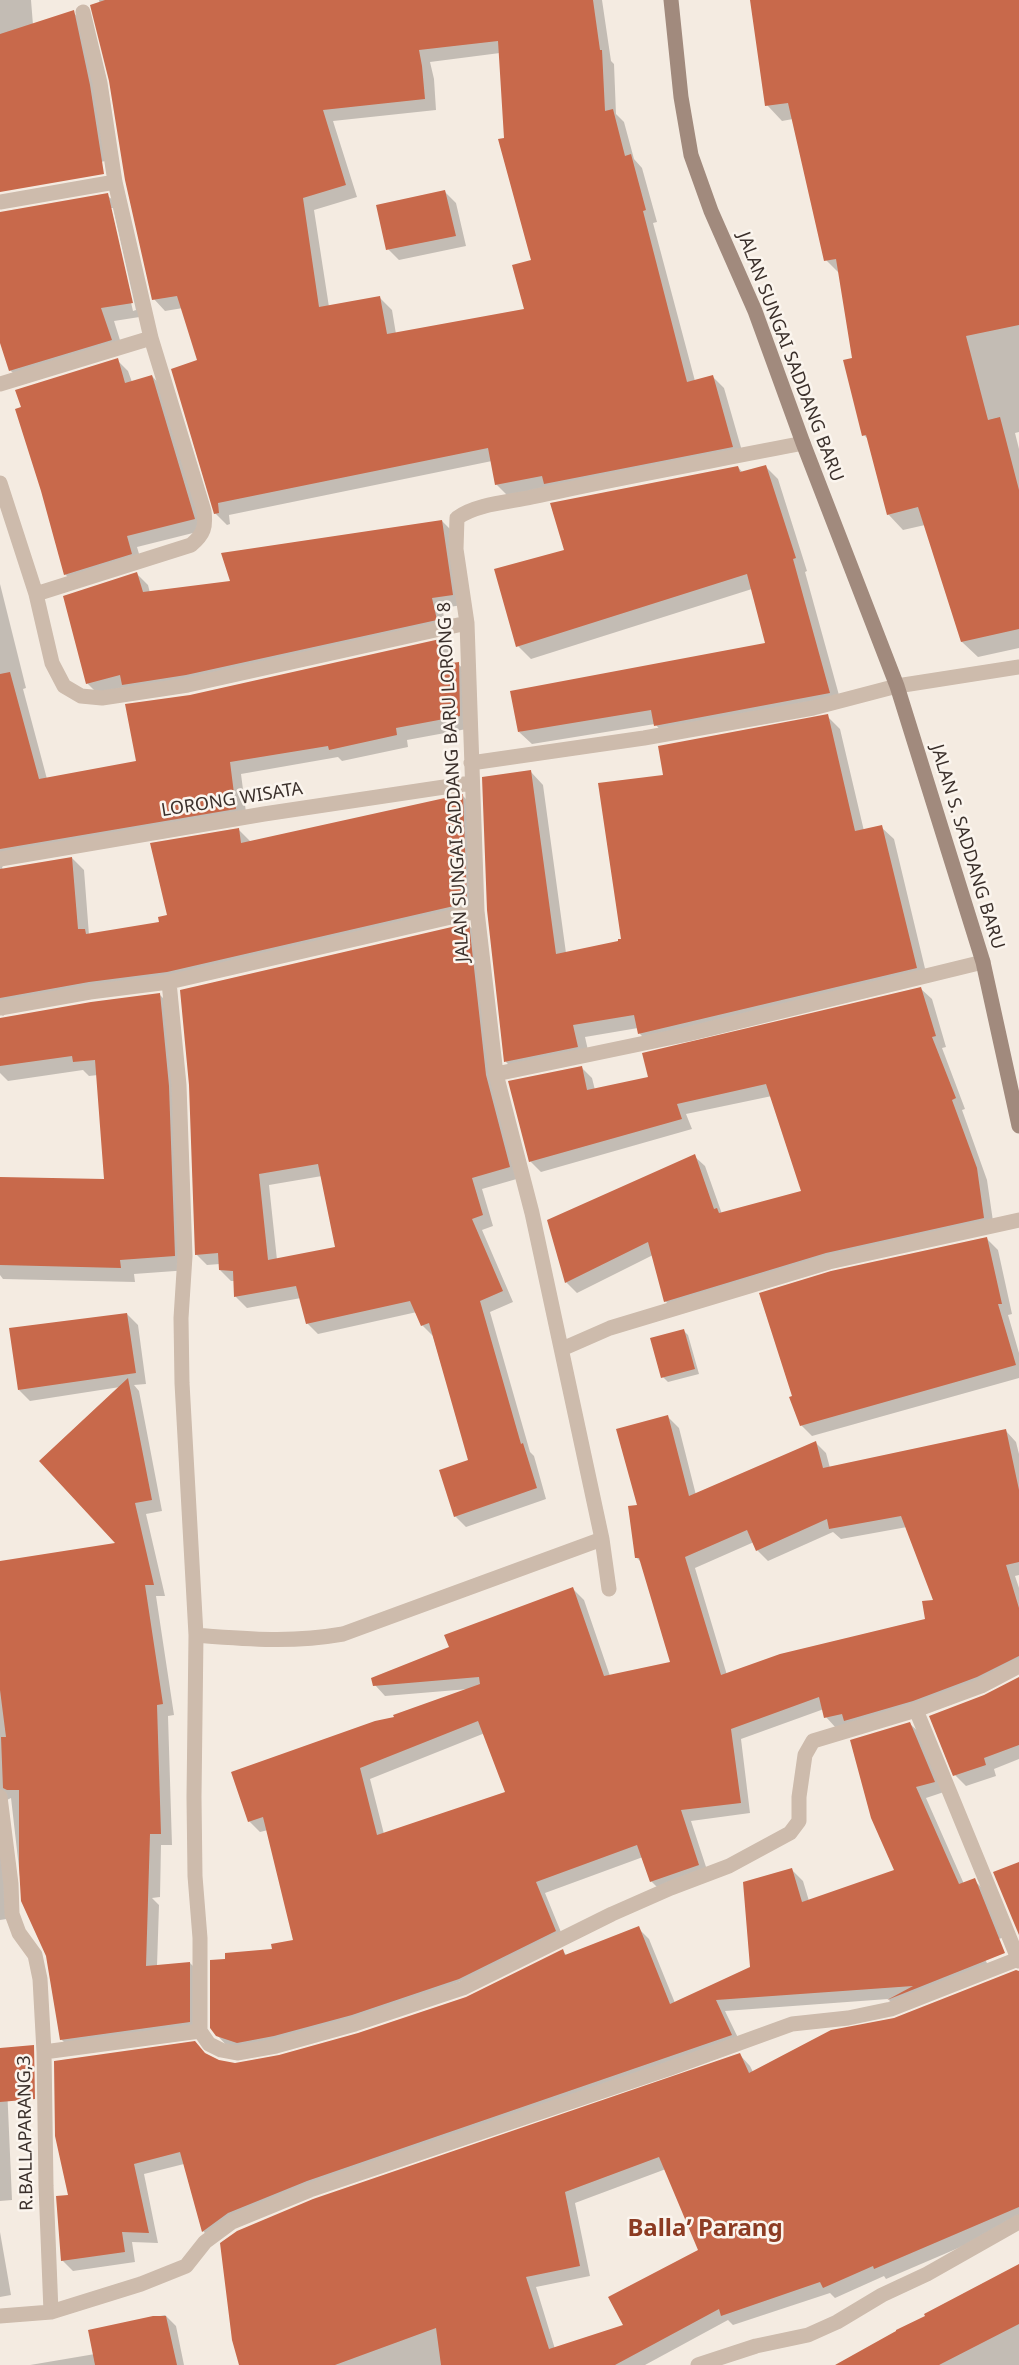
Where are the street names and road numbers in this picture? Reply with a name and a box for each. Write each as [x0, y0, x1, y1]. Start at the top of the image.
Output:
street label: JALAN SUNGAI SADDANG BARU [732, 229, 848, 485]
street label: JALAN SUNGAI SADDANG BARU LORONG 8 [434, 601, 474, 963]
street label: JALAN S. SADDANG BARU [926, 742, 1008, 952]
street label: LORONG WISATA [160, 778, 304, 822]
street label: R.BALLAPARANG,3 [14, 2055, 38, 2211]

